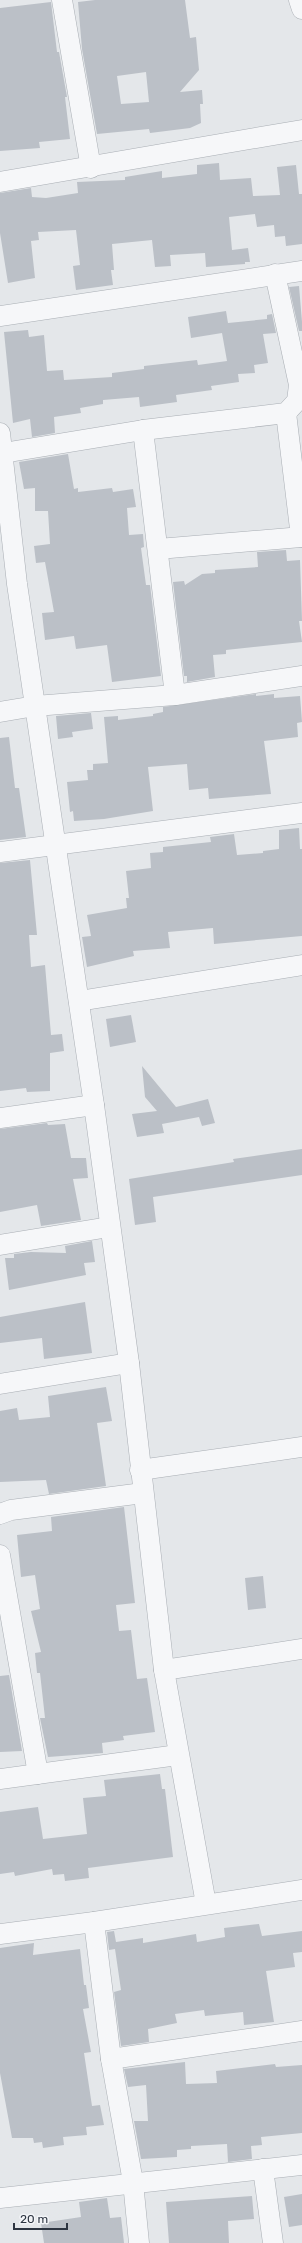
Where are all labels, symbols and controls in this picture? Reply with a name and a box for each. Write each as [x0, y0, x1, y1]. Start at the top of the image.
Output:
scale bar [14, 2205, 67, 2231]
text: 20 m [20, 2212, 48, 2226]

